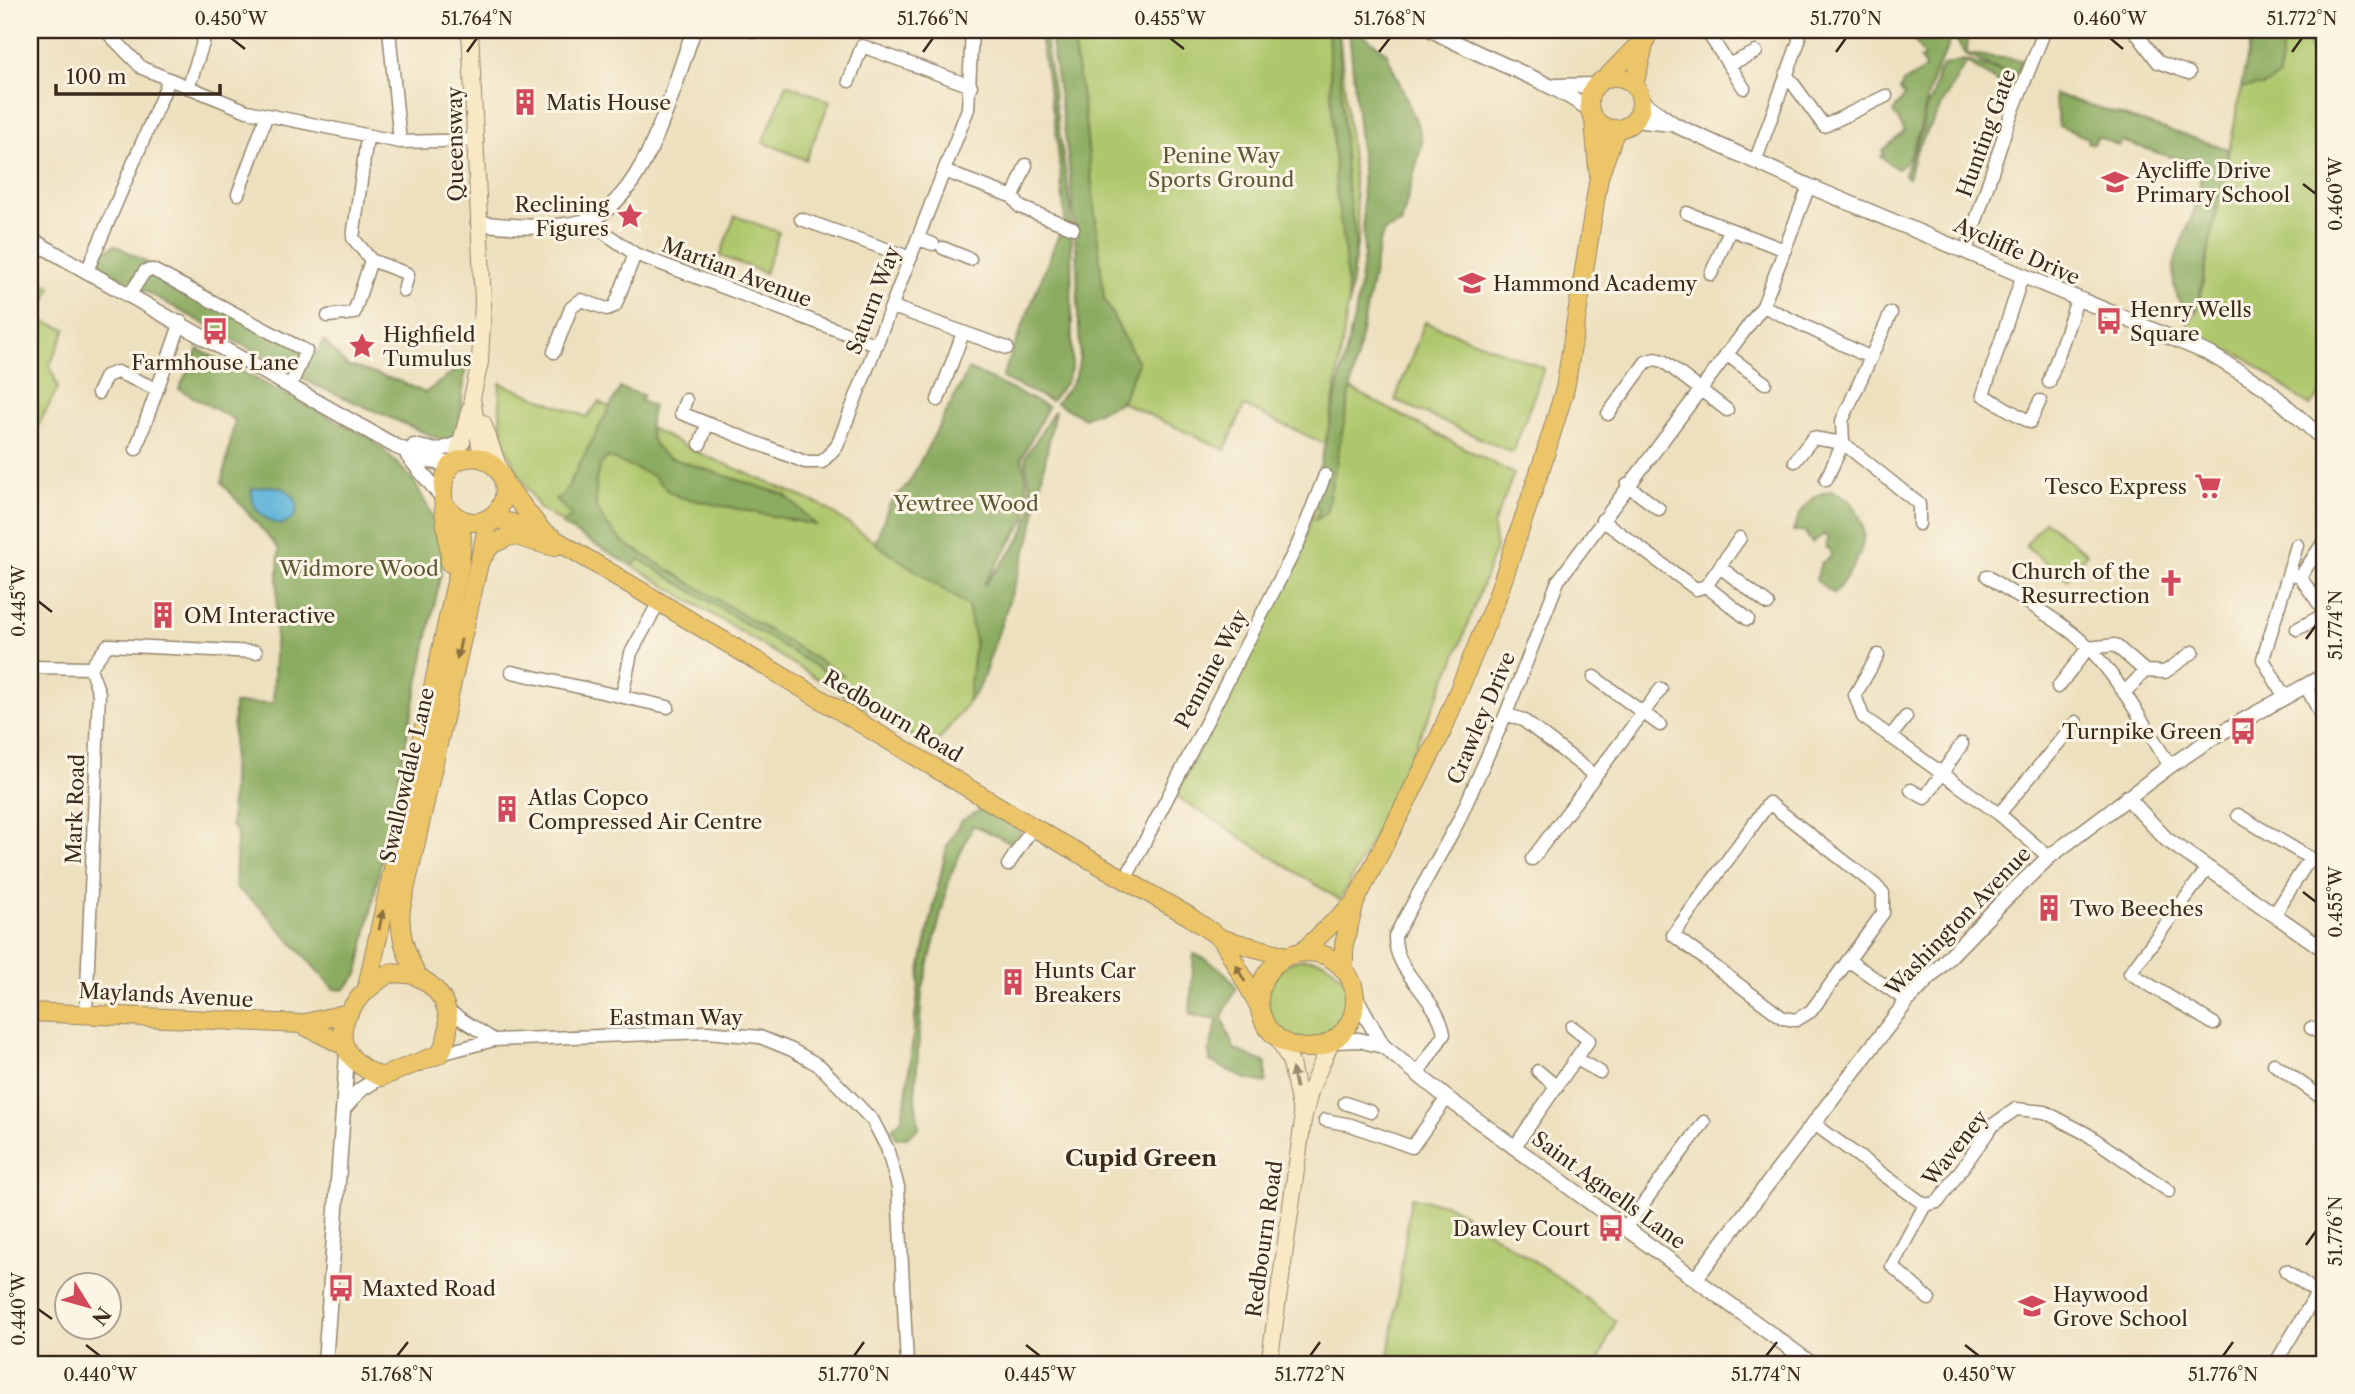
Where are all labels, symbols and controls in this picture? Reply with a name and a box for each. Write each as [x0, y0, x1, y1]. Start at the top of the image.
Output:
text: 0.450°W [194, 8, 269, 30]
text: 51.764°N [441, 8, 513, 30]
text: 51.766°N [897, 8, 969, 30]
text: 0.455°W [1134, 8, 1207, 30]
text: 51.768°N [1354, 8, 1426, 30]
text: 51.770°N [1810, 8, 1882, 30]
text: 0.460°W [2073, 8, 2148, 30]
text: 51.772°N [2267, 8, 2338, 30]
scale bar [56, 52, 220, 96]
text: 100 m [66, 64, 127, 89]
street label: Hunting Gate [1951, 66, 2021, 200]
street label: Queensway [441, 86, 469, 202]
building icon: Matis House [510, 87, 540, 117]
place label: Matis House [546, 90, 671, 115]
park label: Penine Way Sports Ground [1148, 143, 1294, 192]
text: 0.460°W [2325, 156, 2347, 231]
place label: Aycliffe Drive Primary School [2135, 158, 2290, 207]
school or university icon: Aycliffe Drive Primary School [2100, 167, 2130, 197]
place label: Reclining Figures [515, 192, 610, 241]
place icon: Reclining Figures [615, 201, 645, 231]
street label: Aycliffe Drive [1949, 212, 2084, 290]
street label: Martian Avenue [659, 232, 815, 312]
street label: Saturn Way [841, 242, 905, 358]
school or university icon: Hammond Academy [1457, 268, 1487, 298]
place label: Hammond Academy [1493, 271, 1697, 296]
place label: Henry Wells Square [2130, 297, 2252, 346]
bus stop icon: Henry Wells Square [2094, 306, 2124, 336]
bus stop icon: Farmhouse Lane [200, 316, 230, 346]
place label: Highfield Tumulus [383, 322, 476, 371]
place icon: Highfield Tumulus [347, 331, 377, 361]
place label: Farmhouse Lane [131, 350, 299, 375]
supermarket icon: Tesco Express [2193, 471, 2223, 501]
place label: Tesco Express [2045, 474, 2187, 499]
park label: Yewtree Wood [892, 491, 1039, 516]
park label: Widmore Wood [278, 556, 439, 581]
place label: Church of the Resurrection [2011, 559, 2150, 608]
text: 0.445°W [8, 564, 30, 637]
church icon: Church of the Resurrection [2156, 568, 2186, 598]
text: 51.774°N [2325, 590, 2347, 660]
building icon: OM Interactive [148, 600, 178, 630]
place label: OM Interactive [184, 603, 335, 628]
street label: Pennine Way [1169, 605, 1253, 733]
one-way arrow [453, 638, 464, 660]
street label: Crawley Drive [1442, 648, 1520, 788]
street label: Redbourn Road [819, 665, 967, 767]
street label: Swallowdale Lane [375, 685, 439, 865]
bus stop icon: Turnpike Green [2228, 716, 2258, 746]
place label: Turnpike Green [2062, 719, 2222, 744]
street label: Mark Road [61, 753, 89, 865]
place label: Atlas Copco Compressed Air Centre [527, 785, 762, 834]
building icon: Atlas Copco Compressed Air Centre [492, 794, 522, 824]
street label: Washington Avenue [1880, 841, 2036, 1002]
text: 0.455°W [2325, 865, 2347, 938]
building icon: Two Beeches [2034, 893, 2064, 923]
place label: Two Beeches [2070, 896, 2203, 921]
one-way arrow [376, 909, 387, 931]
place label: Hunts Car Breakers [1034, 958, 1136, 1007]
one-way arrow [1234, 963, 1246, 982]
building icon: Hunts Car Breakers [998, 967, 1028, 997]
street label: Maylands Avenue [78, 978, 254, 1012]
street label: Eastman Way [609, 1005, 743, 1030]
one-way arrow [1288, 1067, 1299, 1089]
street label: Waveney [1916, 1105, 1993, 1192]
street label: Saint Agnells Lane [1527, 1126, 1691, 1254]
district label: Cupid Green [1065, 1144, 1217, 1172]
street label: Redbourn Road [1241, 1159, 1287, 1319]
text: 51.776°N [2325, 1196, 2347, 1266]
bus stop icon: Dawley Court [1596, 1213, 1626, 1243]
place label: Dawley Court [1453, 1216, 1591, 1241]
text: 0.440°W [8, 1271, 30, 1346]
north arrow [52, 1272, 122, 1342]
bus stop icon: Maxted Road [326, 1273, 356, 1303]
place label: Maxted Road [362, 1276, 496, 1301]
place label: Haywood Grove School [2053, 1282, 2188, 1331]
school or university icon: Haywood Grove School [2017, 1291, 2047, 1321]
text: N [87, 1302, 115, 1329]
text: 0.440°W [63, 1364, 138, 1386]
text: 51.768°N [361, 1364, 433, 1386]
text: 51.770°N [818, 1364, 890, 1386]
text: 0.445°W [1004, 1364, 1077, 1386]
text: 51.772°N [1275, 1364, 1346, 1386]
text: 51.774°N [1731, 1364, 1801, 1386]
text: 0.450°W [1942, 1364, 2017, 1386]
text: 51.776°N [2188, 1364, 2258, 1386]

